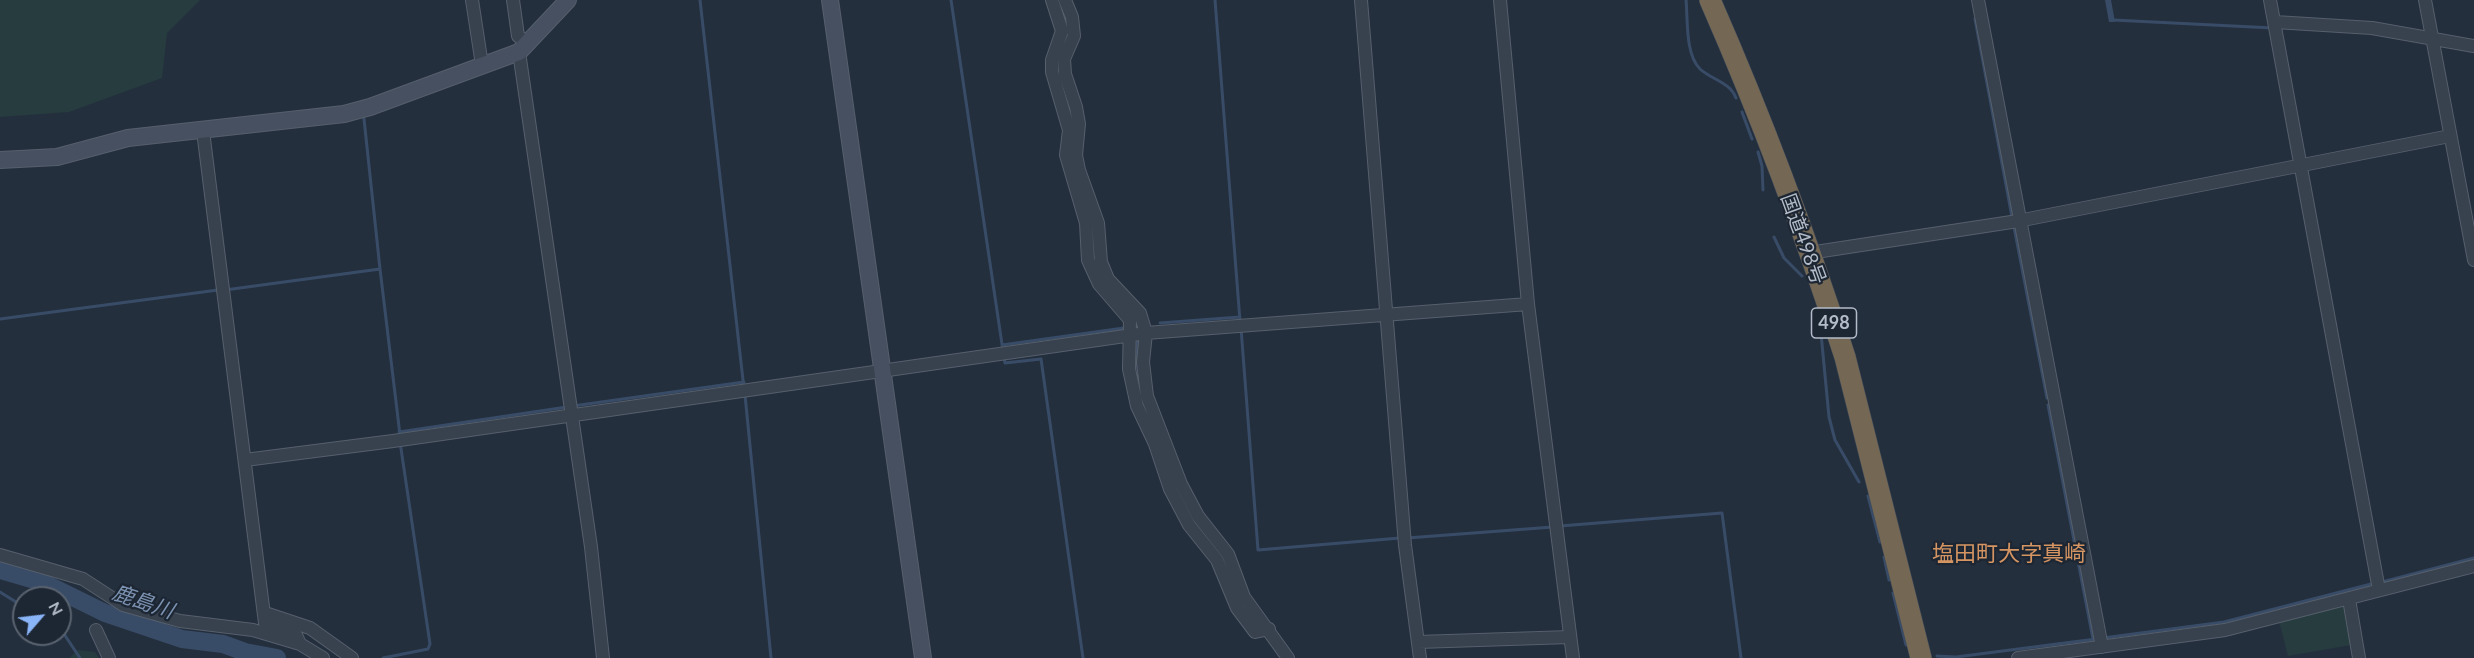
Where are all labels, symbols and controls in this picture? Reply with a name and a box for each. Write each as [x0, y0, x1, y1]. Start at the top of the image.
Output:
street label: 国道498号 [1776, 190, 1830, 288]
road number: 498 [1812, 308, 1856, 338]
district label: 塩田町大字真崎 [1932, 541, 2086, 567]
water label: 鹿島川 [109, 580, 177, 624]
north arrow [12, 586, 72, 646]
text: N [45, 598, 68, 618]

